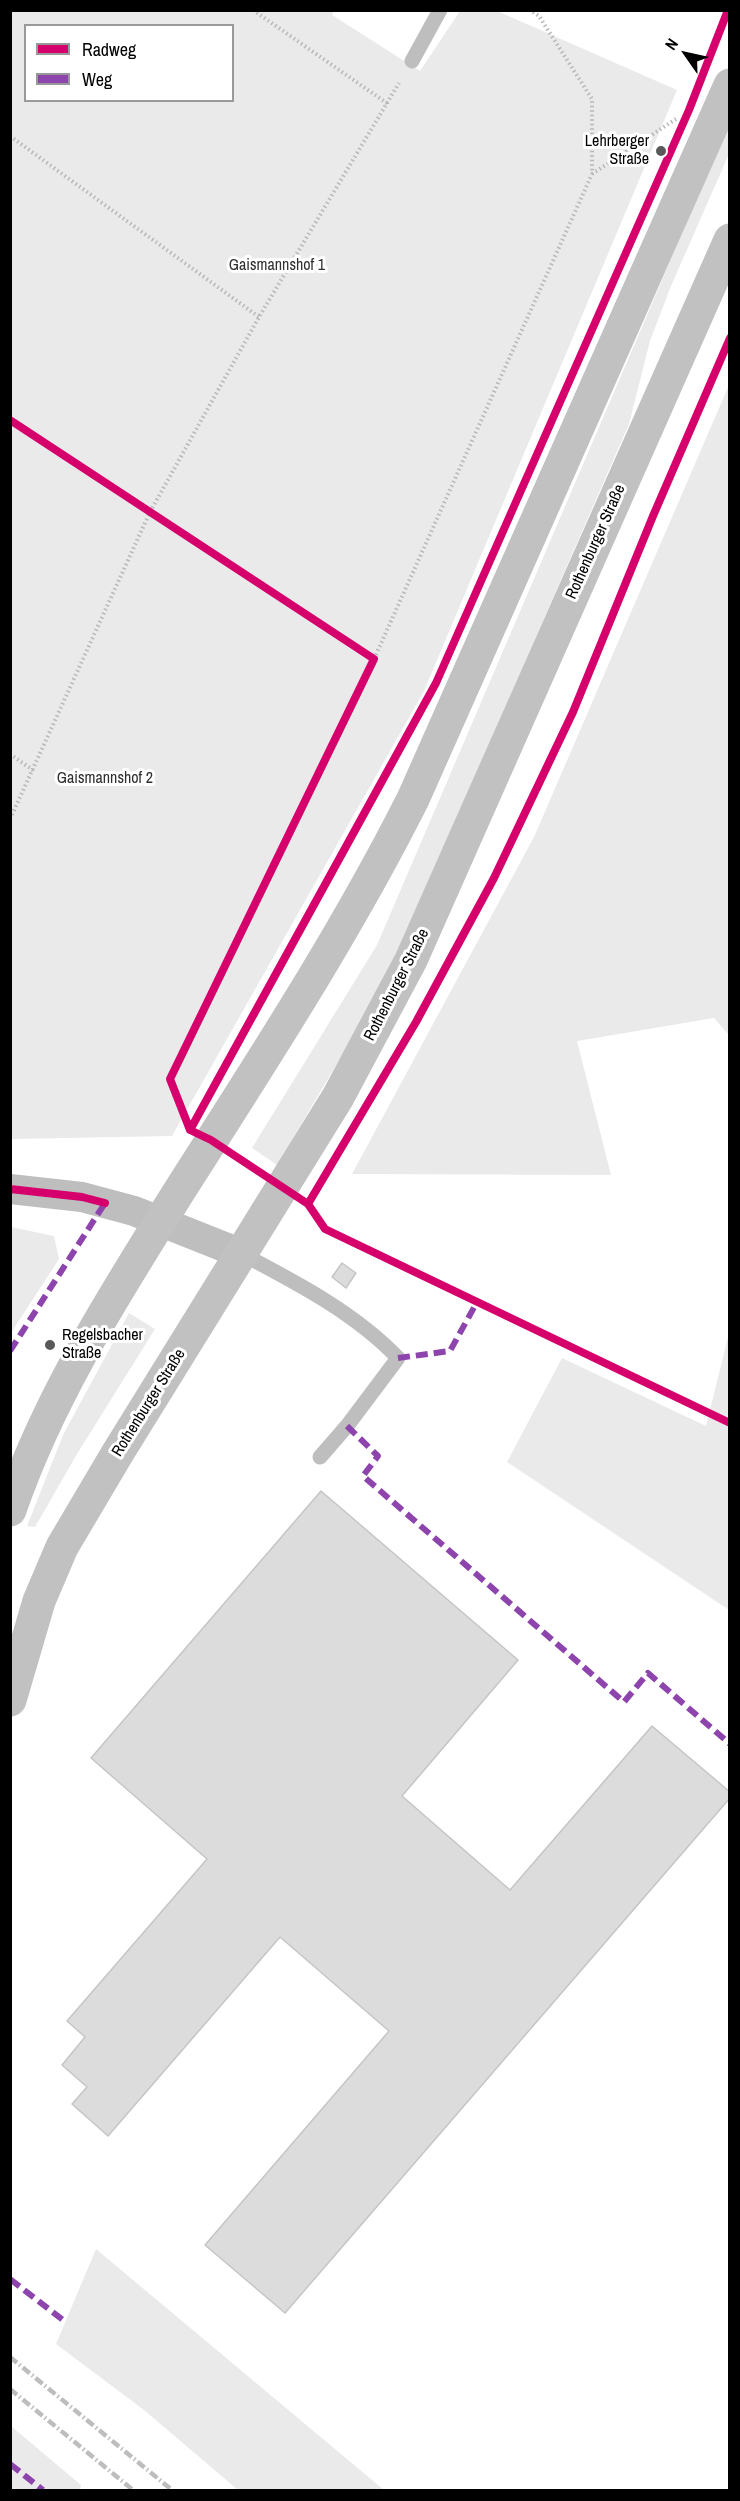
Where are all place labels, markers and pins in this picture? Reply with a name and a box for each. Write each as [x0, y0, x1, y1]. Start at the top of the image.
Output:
place label: Lehrberger Straße [585, 132, 649, 170]
marker: Lehrberger Straße [654, 144, 668, 158]
place label: Regelsbacher Straße [62, 1326, 143, 1364]
marker: Regelsbacher Straße [43, 1338, 57, 1352]

